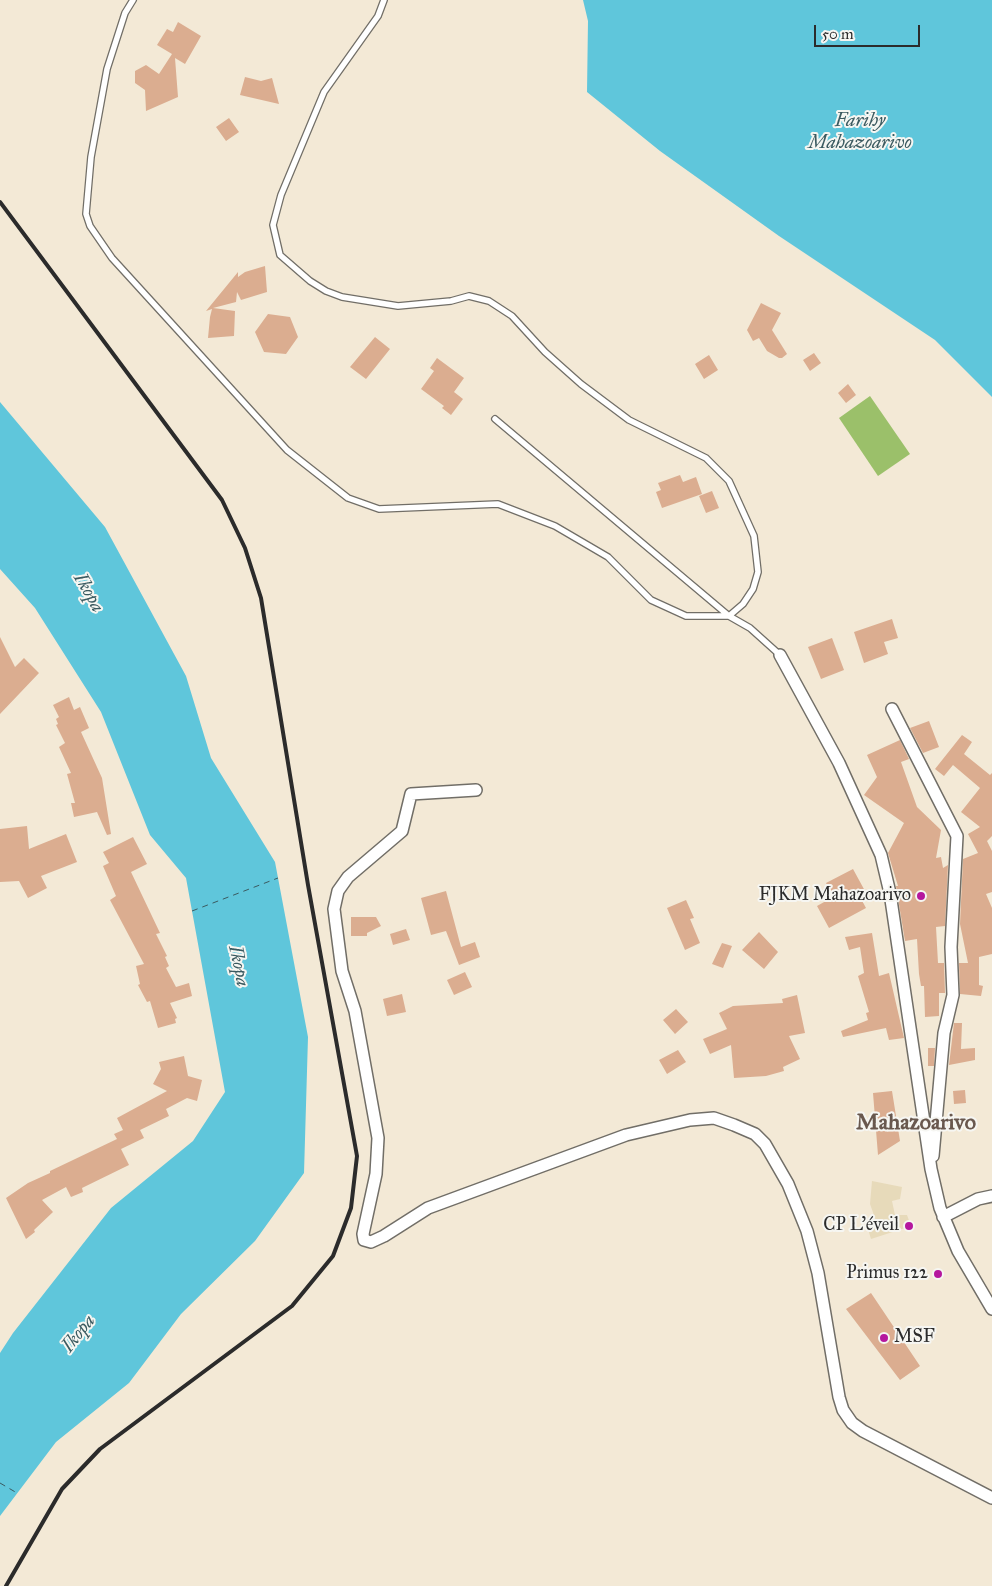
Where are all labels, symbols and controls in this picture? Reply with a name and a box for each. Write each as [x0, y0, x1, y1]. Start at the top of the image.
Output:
scale bar [817, 15, 923, 47]
text: 50 m [822, 25, 854, 43]
water label: Farihy Mahazoarivo [808, 110, 912, 154]
water label: Ikopa [68, 569, 108, 617]
place label: FJKM Mahazoarivo [759, 885, 911, 907]
marker: FJKM Mahazoarivo [915, 890, 927, 902]
water label: Ikopa [223, 943, 253, 989]
district label: Mahazoarivo [856, 1111, 976, 1137]
place label: CP L'éveil [823, 1215, 899, 1237]
marker: CP L'éveil [903, 1220, 915, 1232]
place label: Primus 122 [846, 1263, 928, 1285]
marker: Primus 122 [932, 1268, 944, 1280]
water label: Ikopa [57, 1311, 101, 1357]
place label: MSF [894, 1327, 935, 1349]
marker: MSF [878, 1332, 890, 1344]

